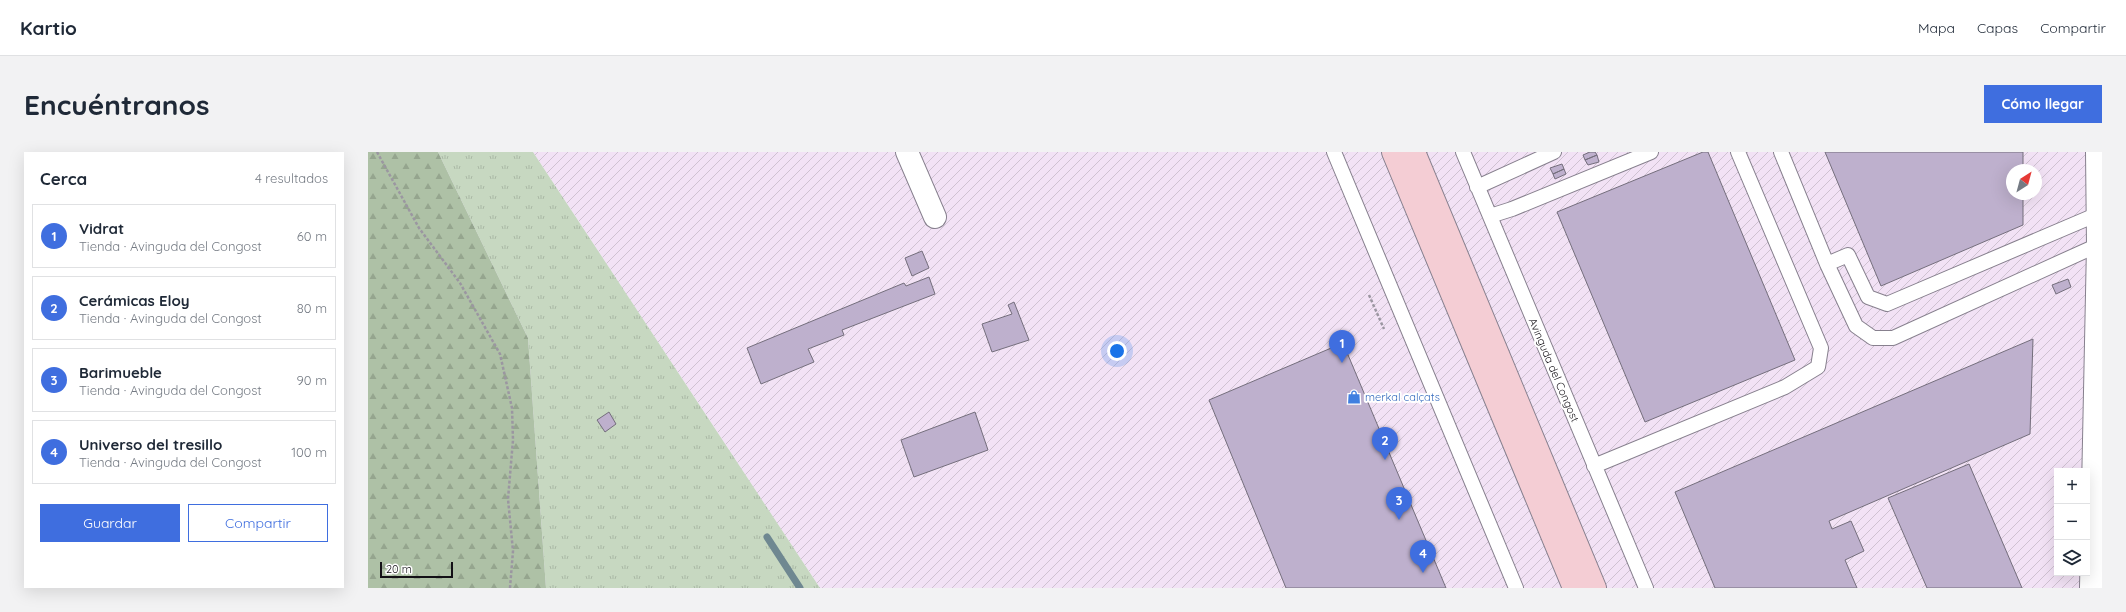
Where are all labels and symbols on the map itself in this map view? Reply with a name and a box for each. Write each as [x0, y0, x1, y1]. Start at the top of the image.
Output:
north arrow [2006, 164, 2042, 200]
street label: Avinguda del Congost [1526, 316, 1582, 424]
pin: 1 [1329, 330, 1355, 363]
your location [1107, 341, 1127, 361]
shop icon: merkal calçats [1346, 389, 1362, 405]
place label: merkal calçats [1365, 390, 1440, 404]
pin: 2 [1372, 427, 1398, 460]
pin: 3 [1386, 487, 1412, 520]
pin: 4 [1410, 540, 1436, 573]
scale bar [380, 560, 453, 579]

